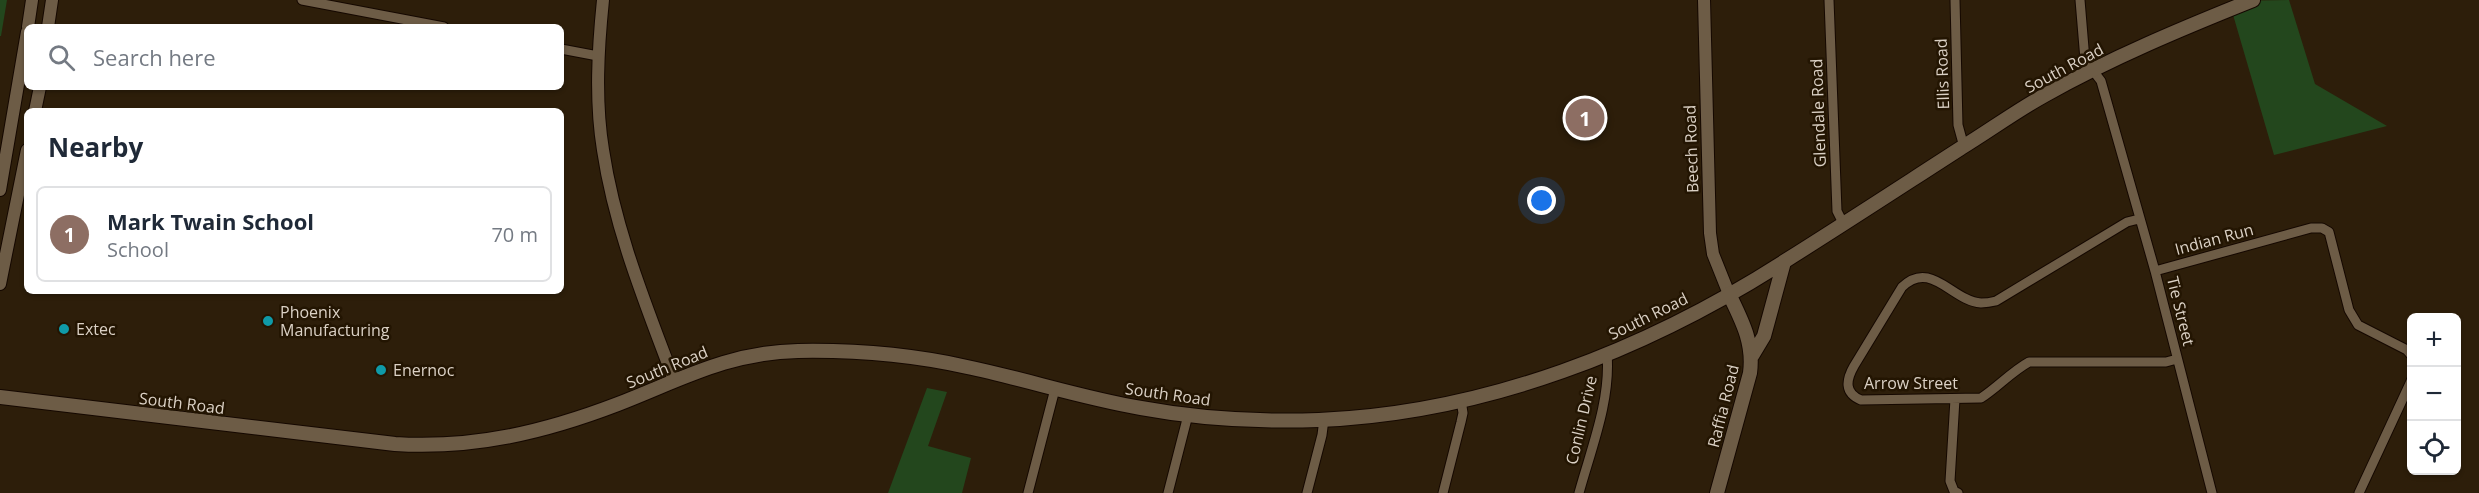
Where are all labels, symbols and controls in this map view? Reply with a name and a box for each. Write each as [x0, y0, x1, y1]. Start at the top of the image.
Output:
search box [24, 24, 564, 90]
street label: Ellis Road [1930, 38, 1954, 110]
street label: South Road [2021, 38, 2107, 98]
icon: search [45, 41, 78, 74]
text: Search here [93, 42, 216, 72]
street label: Glendale Road [1805, 58, 1831, 168]
pin: 1 [1566, 96, 1604, 140]
street label: Beech Road [1678, 105, 1704, 193]
text: Nearby [48, 129, 143, 165]
your location [1527, 186, 1556, 215]
text: Mark Twain School [107, 206, 314, 236]
street label: Indian Run [2172, 218, 2256, 260]
text: 1 [64, 221, 75, 248]
text: 70 m [491, 221, 538, 248]
text: School [107, 236, 169, 263]
street label: Tie Street [2162, 274, 2200, 348]
street label: South Road [1605, 287, 1691, 345]
place label: Phoenix Manufacturing [280, 301, 390, 341]
map controls [2407, 313, 2461, 475]
button: + [2407, 313, 2461, 367]
marker: Phoenix Manufacturing [261, 314, 275, 328]
place label: Extec [76, 318, 116, 340]
marker: Extec [57, 322, 71, 336]
street label: South Road [623, 341, 711, 393]
place label: Enernoc [393, 359, 455, 381]
street label: Raffia Road [1702, 362, 1744, 450]
marker: Enernoc [374, 363, 388, 377]
button: − [2407, 367, 2461, 421]
street label: Arrow Street [1864, 372, 1958, 394]
street label: Conlin Drive [1560, 373, 1602, 467]
street label: South Road [1124, 377, 1212, 411]
street label: South Road [138, 387, 226, 419]
button: locate [2407, 421, 2461, 475]

